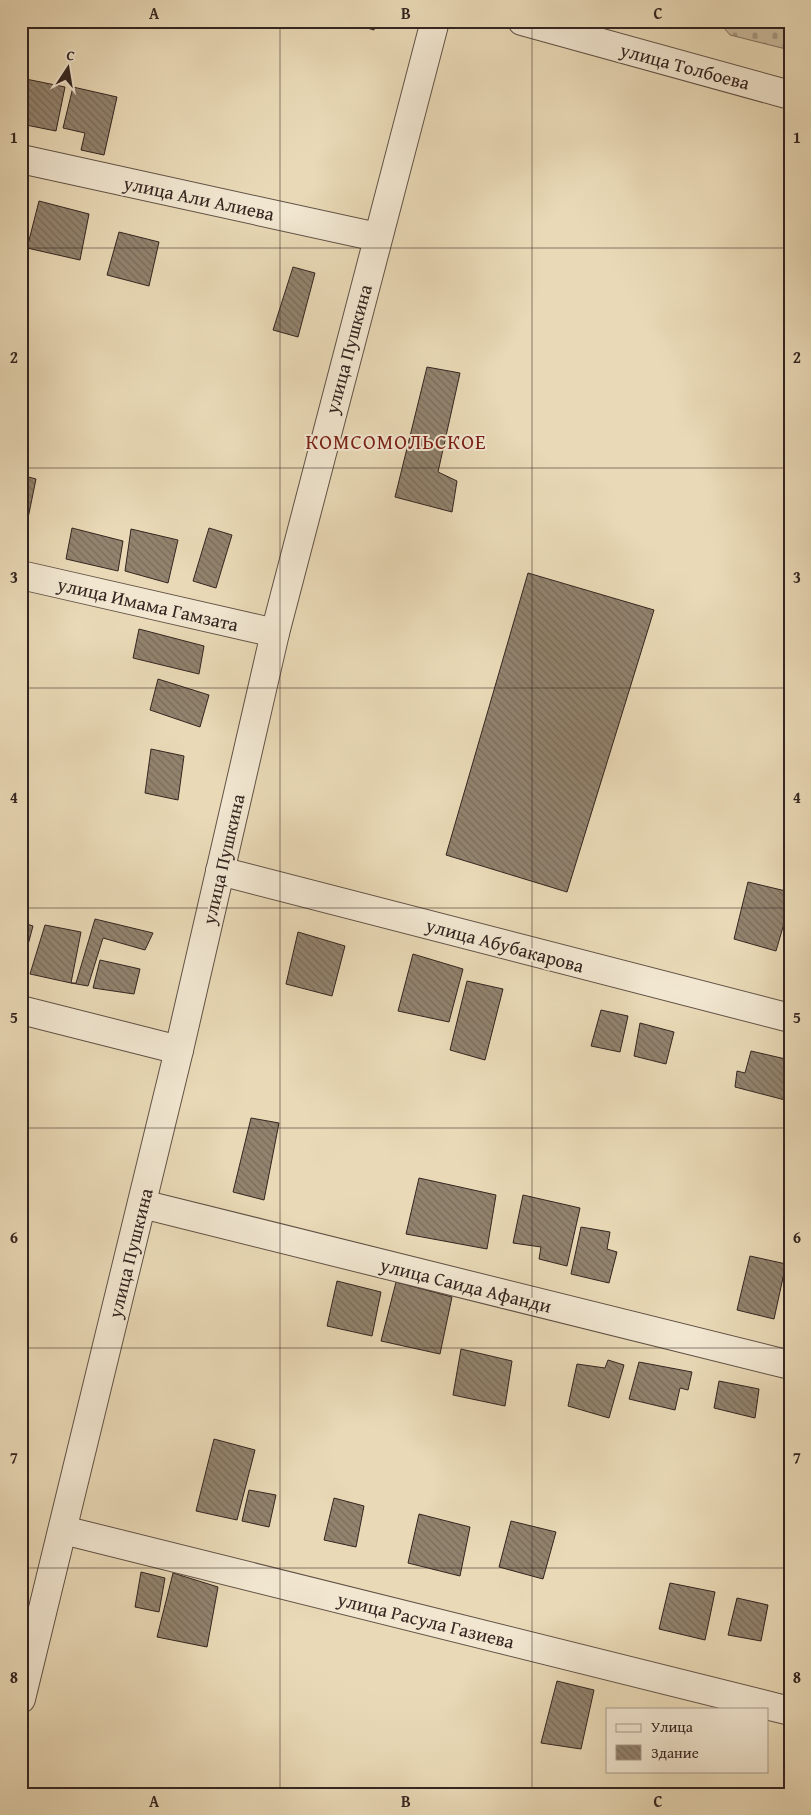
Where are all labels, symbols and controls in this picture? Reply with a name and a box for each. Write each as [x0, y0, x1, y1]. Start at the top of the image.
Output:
text: A [149, 1, 160, 25]
text: B [401, 1, 411, 25]
text: C [653, 1, 663, 25]
street label: улица Толбоева [616, 35, 753, 97]
north arrow [42, 42, 92, 92]
text: С [65, 45, 77, 66]
text: 1 [10, 125, 18, 149]
text: 1 [793, 125, 801, 149]
street label: улица Али Алиева [120, 168, 277, 228]
street label: улица Пушкина [317, 281, 379, 418]
text: 2 [10, 345, 18, 369]
text: 2 [793, 345, 801, 369]
district label: КОМСОМОЛЬСКОЕ [305, 426, 487, 457]
text: 3 [10, 565, 18, 589]
text: 3 [793, 565, 801, 589]
street label: улица Имама Гамзата [54, 569, 241, 638]
text: 4 [10, 785, 18, 809]
text: 4 [793, 785, 801, 809]
street label: улица Пушкина [194, 791, 252, 928]
street label: улица Абубакарова [422, 910, 587, 980]
text: 5 [10, 1005, 18, 1029]
text: 5 [793, 1005, 801, 1029]
street label: улица Пушкина [100, 1185, 160, 1322]
text: 6 [10, 1225, 18, 1249]
text: 6 [793, 1225, 801, 1249]
street label: улица Саида Афанди [376, 1250, 555, 1320]
text: 7 [10, 1445, 18, 1469]
text: 7 [793, 1445, 801, 1469]
street label: улица Расула Газиева [334, 1584, 517, 1656]
text: 8 [10, 1665, 18, 1689]
text: 8 [793, 1665, 801, 1689]
legend [606, 1708, 768, 1772]
text: Улица [651, 1716, 694, 1737]
text: Здание [651, 1742, 699, 1763]
text: A [149, 1789, 160, 1813]
text: B [401, 1789, 411, 1813]
text: C [653, 1789, 663, 1813]

